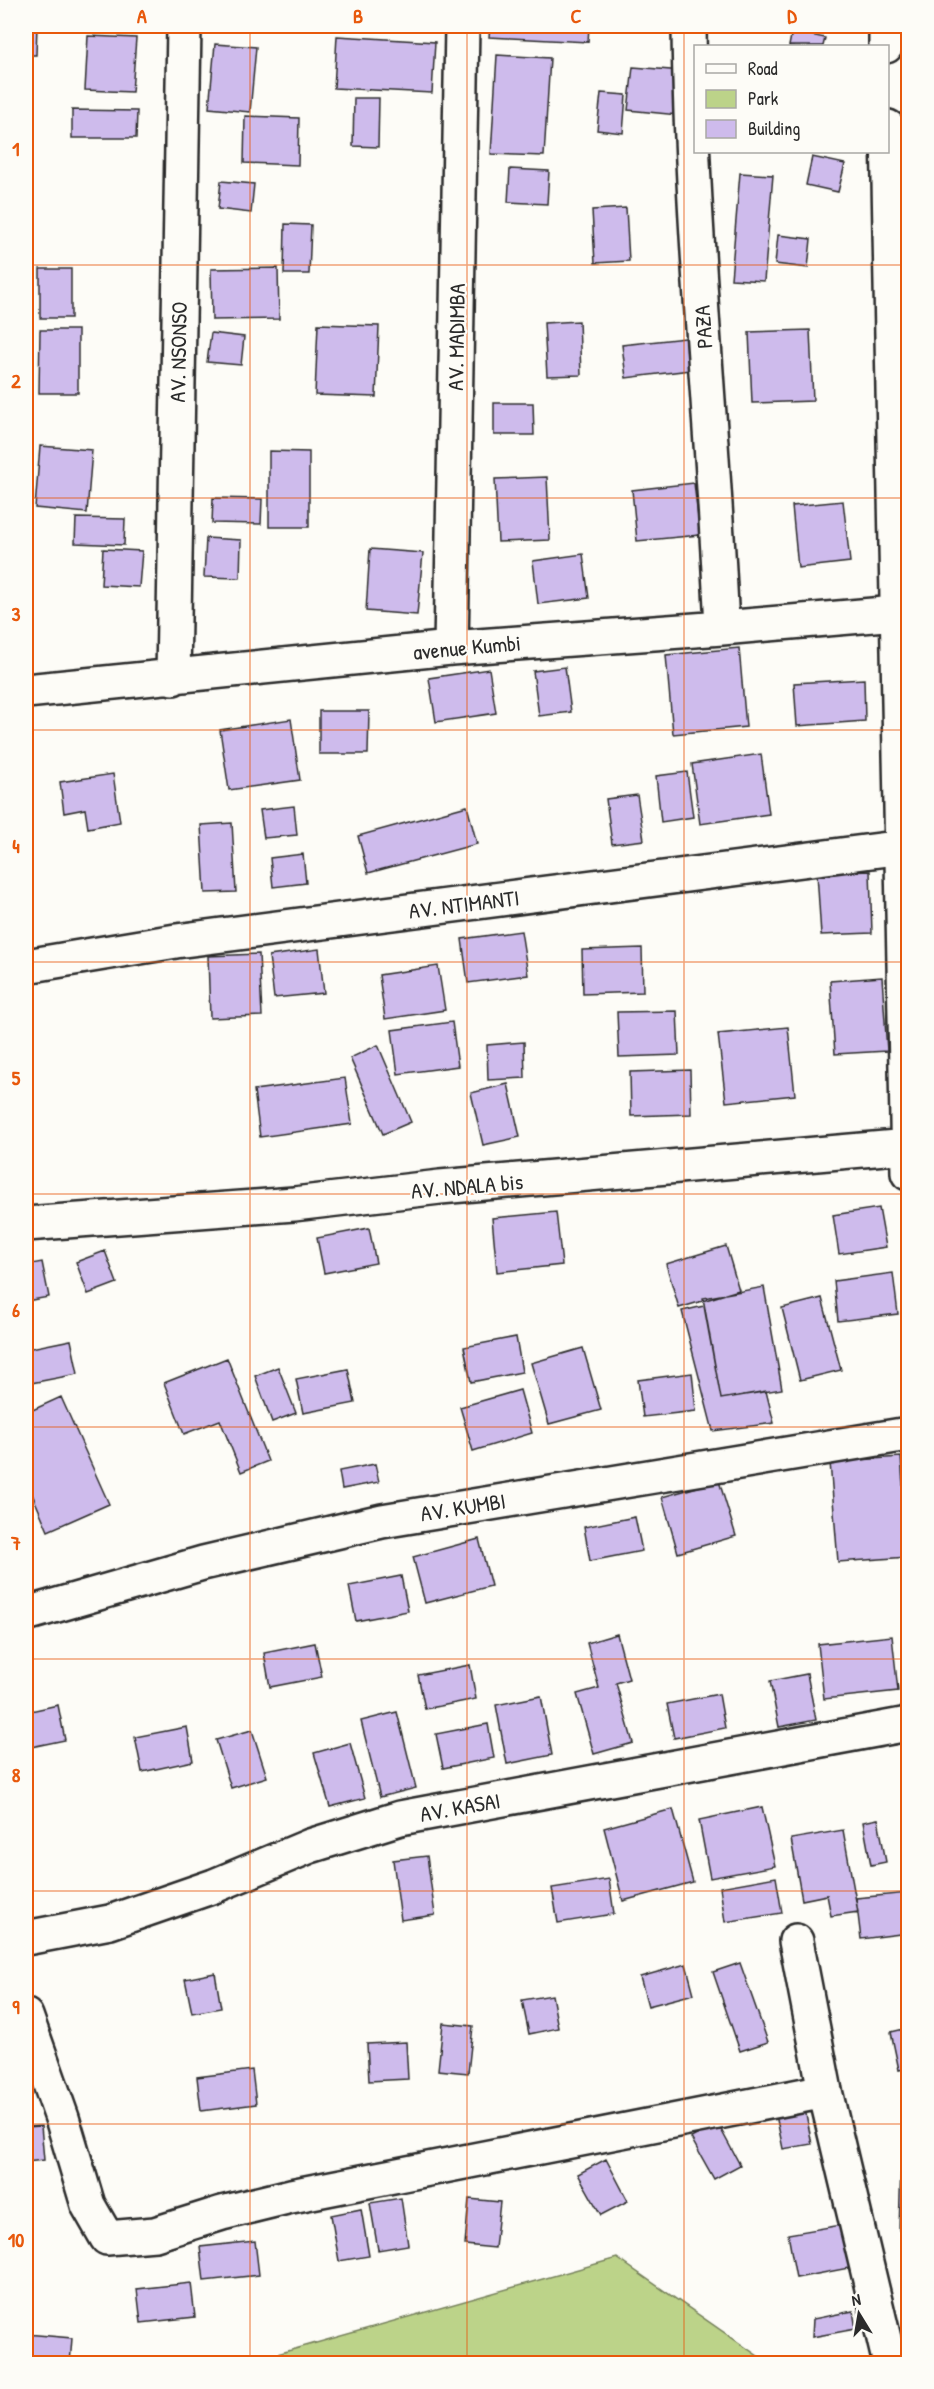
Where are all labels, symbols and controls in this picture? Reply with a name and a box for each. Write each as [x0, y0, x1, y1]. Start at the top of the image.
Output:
text: A [137, 2, 147, 29]
text: B [353, 2, 363, 29]
text: C [571, 2, 582, 29]
text: D [787, 2, 797, 29]
legend [694, 45, 889, 153]
text: Road [748, 56, 778, 81]
text: Park [748, 86, 779, 111]
text: Building [748, 116, 800, 141]
text: 1 [12, 135, 20, 162]
street label: AV. MADIMBA [440, 283, 472, 391]
street label: AV. NSONSO [162, 301, 194, 403]
street label: PAZA [687, 304, 719, 350]
text: 2 [11, 367, 21, 394]
text: 3 [12, 600, 21, 627]
street label: avenue Kumbi [412, 627, 522, 667]
text: 4 [12, 832, 20, 859]
street label: AV. NTIMANTI [407, 882, 521, 926]
text: 5 [12, 1064, 21, 1091]
street label: AV. NDALA bis [410, 1166, 524, 1206]
text: 6 [12, 1296, 20, 1323]
street label: AV. KUMBI [418, 1485, 508, 1529]
text: 7 [10, 1529, 21, 1556]
text: 8 [12, 1761, 21, 1788]
street label: AV. KASAI [417, 1785, 503, 1829]
text: 9 [12, 1993, 20, 2020]
text: 10 [8, 2226, 24, 2253]
north arrow [829, 2284, 889, 2344]
text: N [850, 2288, 863, 2311]

